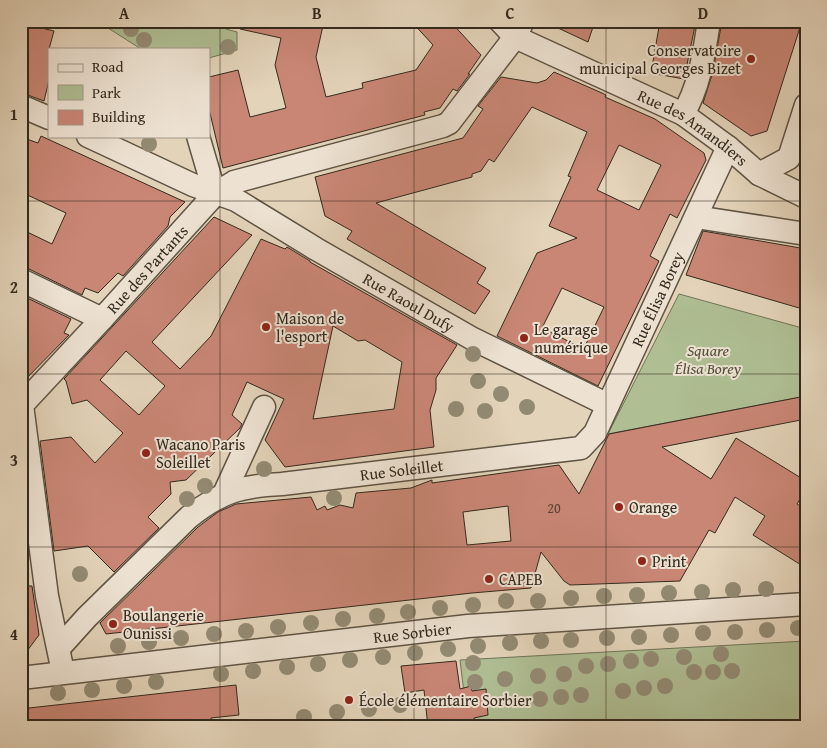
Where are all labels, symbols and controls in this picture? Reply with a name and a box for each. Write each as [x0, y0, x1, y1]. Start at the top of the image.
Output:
text: A [119, 1, 130, 25]
text: B [312, 1, 322, 25]
text: C [505, 1, 515, 25]
text: D [698, 1, 708, 25]
place label: Conservatoire municipal Georges Bizet [579, 38, 741, 80]
legend [48, 48, 210, 138]
marker: Conservatoire municipal Georges Bizet [745, 53, 757, 65]
text: Road [92, 56, 123, 77]
text: Park [92, 82, 121, 103]
street label: Rue des Amandiers [634, 83, 753, 171]
text: 1 [10, 102, 18, 126]
text: Building [92, 106, 146, 127]
street label: Rue des Partants [101, 220, 194, 319]
street label: Rue Élisa Borey [625, 247, 690, 351]
street label: Rue Raoul Dufy [358, 266, 459, 338]
text: 2 [10, 275, 18, 299]
place label: Maison de l'esport [276, 306, 344, 348]
place label: Le garage numérique [534, 317, 608, 359]
marker: Maison de l'esport [260, 321, 272, 333]
marker: Le garage numérique [518, 332, 530, 344]
park label: Square Élisa Borey [674, 338, 742, 380]
place label: Wacano Paris Soleillet [156, 432, 245, 474]
marker: Wacano Paris Soleillet [140, 447, 152, 459]
text: 3 [10, 448, 18, 472]
street label: Rue Soleillet [359, 453, 445, 487]
place label: Orange [629, 495, 677, 519]
house number: 20 [547, 498, 561, 518]
marker: Orange [613, 501, 625, 513]
place label: Print [652, 549, 687, 573]
marker: Print [636, 555, 648, 567]
place label: CAPEB [499, 567, 543, 591]
marker: CAPEB [483, 573, 495, 585]
place label: Boulangerie Ounissi [123, 603, 204, 645]
street label: Rue Sorbier [372, 616, 453, 649]
marker: Boulangerie Ounissi [107, 618, 119, 630]
text: 4 [10, 622, 18, 646]
place label: École élémentaire Sorbier [359, 688, 532, 712]
marker: École élémentaire Sorbier [343, 694, 355, 706]

